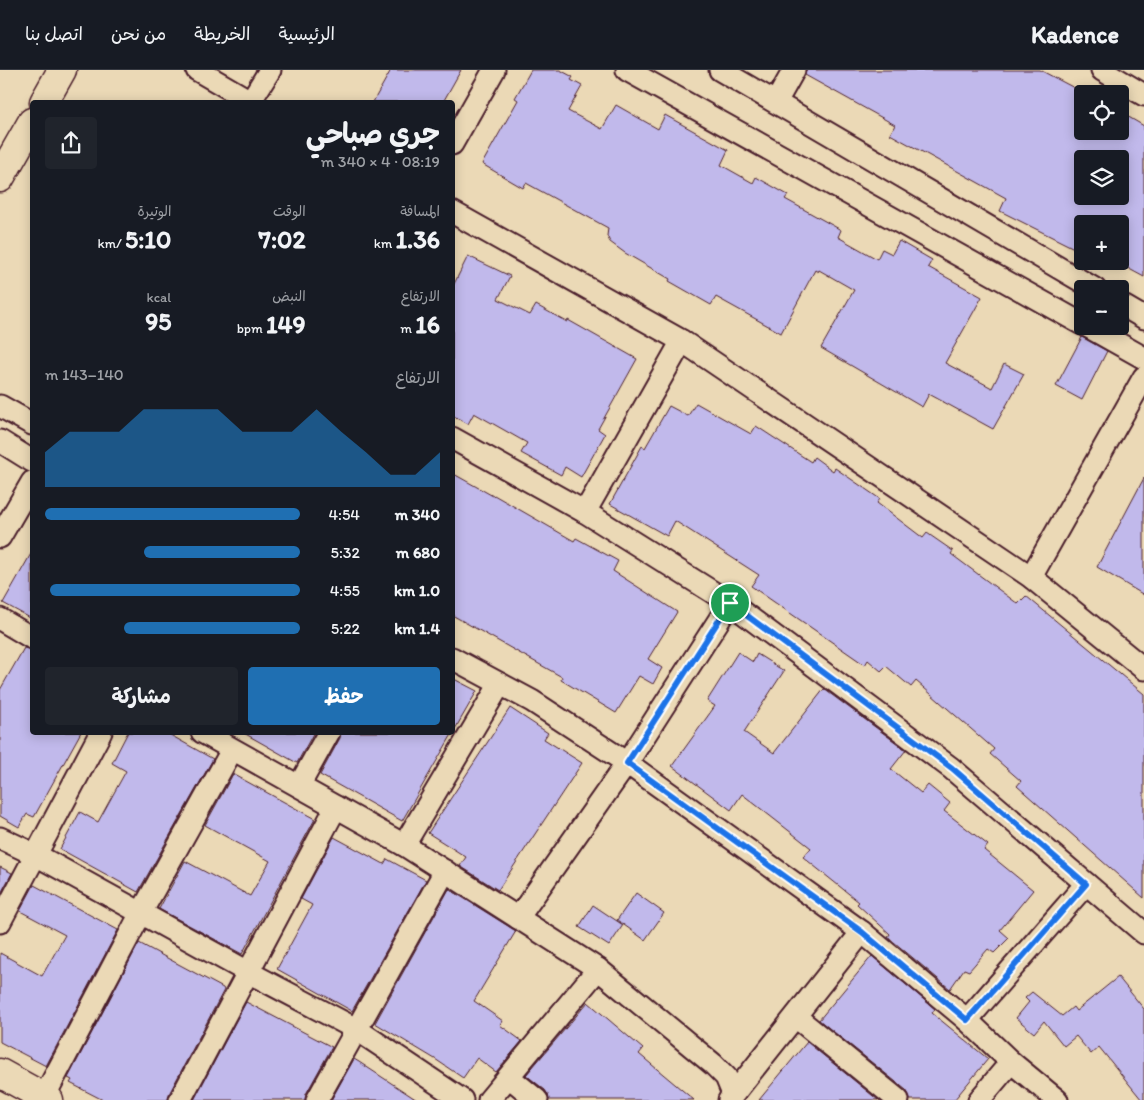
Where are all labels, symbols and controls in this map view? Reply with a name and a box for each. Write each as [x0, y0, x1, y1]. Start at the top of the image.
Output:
text: Kadence [1031, 20, 1119, 49]
text: اتصل بنا [25, 23, 83, 45]
text: من نحن [111, 23, 166, 45]
text: الخريطة [194, 23, 251, 45]
text: الرئيسية [279, 23, 335, 45]
map controls [1074, 85, 1129, 335]
button: locate [1074, 85, 1129, 140]
text: جري صباحي [306, 116, 440, 150]
button: share [45, 117, 97, 169]
button: layers [1074, 150, 1129, 205]
text: 08:19 · 4 × 340 m [321, 152, 440, 171]
text: الوتيرة [138, 203, 171, 220]
text: الوقت [273, 203, 306, 220]
text: المسافة [400, 203, 440, 220]
button: + [1074, 215, 1129, 270]
text: 5:10 [125, 224, 171, 254]
text: 7:02 [259, 224, 306, 254]
text: 1.36 [395, 224, 440, 254]
text: /km [98, 235, 125, 252]
text: km [374, 235, 395, 252]
button: − [1074, 280, 1129, 335]
text: النبض [272, 288, 306, 305]
text: الارتفاع [401, 288, 440, 305]
text: kcal [146, 289, 171, 306]
text: 95 [145, 306, 171, 336]
text: 149 [266, 309, 306, 339]
text: 16 [415, 309, 440, 339]
text: bpm [237, 320, 266, 337]
text: m [400, 320, 415, 337]
text: 140–143 m [45, 365, 124, 384]
text: الارتفاع [395, 368, 440, 387]
text: 4:54 [328, 505, 360, 524]
text: 340 m [395, 505, 440, 524]
text: 5:32 [331, 543, 360, 562]
text: 680 m [396, 543, 440, 562]
text: 4:55 [330, 581, 360, 600]
text: 1.0 km [394, 581, 440, 600]
pin [709, 582, 751, 624]
icon: arrive [716, 589, 744, 617]
text: 5:22 [331, 619, 360, 638]
text: 1.4 km [394, 619, 440, 638]
button: مشاركة [45, 667, 238, 725]
button: حفظ [248, 667, 440, 725]

